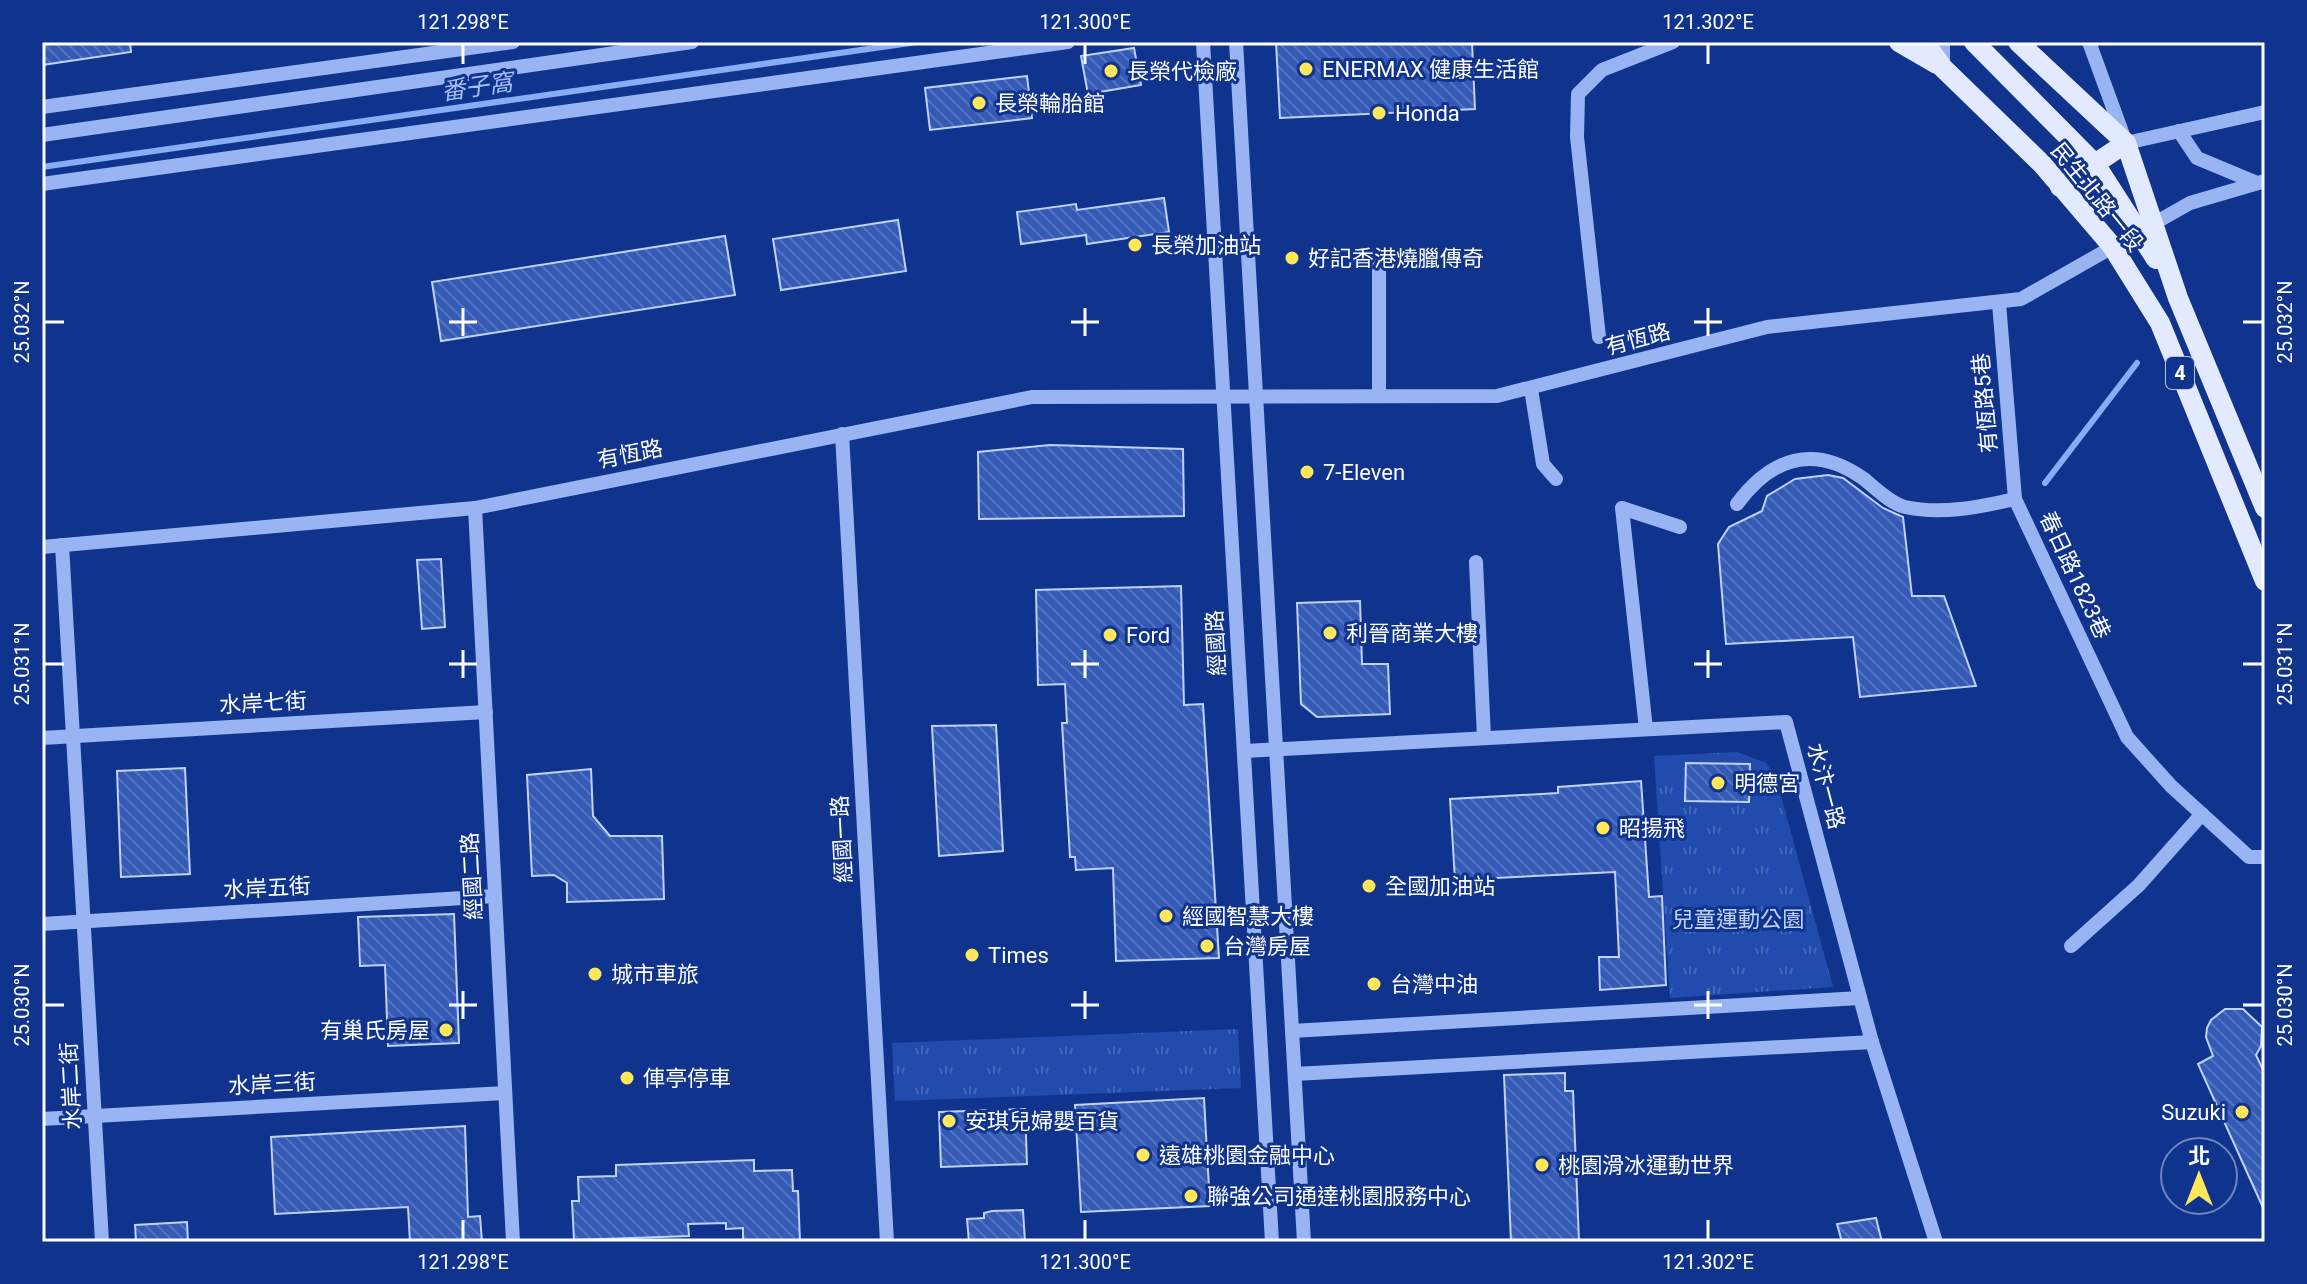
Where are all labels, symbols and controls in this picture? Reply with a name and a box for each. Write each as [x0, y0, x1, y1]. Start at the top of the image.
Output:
text: 121.298°E [417, 10, 509, 34]
text: 121.300°E [1039, 10, 1131, 34]
text: 121.302°E [1662, 10, 1754, 34]
place label: ENERMAX 健康生活館 [1322, 57, 1539, 82]
place label: 長榮代檢廠 [1127, 59, 1237, 84]
marker: ENERMAX 健康生活館 [1297, 60, 1315, 78]
marker: 長榮代檢廠 [1102, 62, 1120, 80]
water label: 番子窩 [439, 68, 519, 106]
place label: 長榮輪胎館 [995, 91, 1105, 116]
marker: 長榮輪胎館 [970, 94, 988, 112]
place label: Honda [1395, 101, 1460, 126]
marker: Honda [1370, 104, 1388, 122]
street label: 民生北路一段 [2046, 138, 2148, 256]
place label: 長榮加油站 [1151, 233, 1261, 258]
marker: 長榮加油站 [1126, 236, 1144, 254]
place label: 好記香港燒臘傳奇 [1308, 246, 1484, 271]
marker: 好記香港燒臘傳奇 [1283, 249, 1301, 267]
text: 25.032°N [10, 280, 34, 364]
text: 25.032°N [2273, 280, 2297, 364]
street label: 有恆路 [1603, 318, 1673, 360]
street label: 有恆路5巷 [1968, 352, 2002, 454]
road number: 4 [2166, 357, 2194, 389]
street label: 有恆路 [595, 435, 665, 473]
place label: 7-Eleven [1323, 460, 1405, 485]
marker: 7-Eleven [1298, 463, 1316, 481]
street label: 春日路1823巷 [2035, 507, 2115, 643]
street label: 經國路 [1202, 609, 1230, 677]
place label: 利晉商業大樓 [1346, 621, 1478, 646]
text: 25.031°N [10, 622, 34, 706]
text: 25.031°N [2273, 622, 2297, 706]
place label: Ford [1126, 623, 1170, 648]
marker: 利晉商業大樓 [1321, 624, 1339, 642]
marker: Ford [1101, 626, 1119, 644]
street label: 水岸七街 [218, 688, 308, 718]
street label: 水汴一路 [1803, 740, 1849, 832]
place label: 明德宮 [1734, 771, 1800, 796]
marker: 明德宮 [1709, 774, 1727, 792]
street label: 經國一路 [827, 794, 857, 884]
place label: 昭揚飛 [1619, 816, 1685, 841]
marker: 昭揚飛 [1594, 819, 1612, 837]
street label: 經國二路 [457, 831, 487, 921]
street label: 水岸五街 [222, 873, 312, 903]
place label: 全國加油站 [1385, 874, 1495, 899]
marker: 全國加油站 [1360, 877, 1378, 895]
place label: 經國智慧大樓 [1182, 904, 1314, 929]
marker: 經國智慧大樓 [1157, 907, 1175, 925]
park label: 兒童運動公園 [1672, 907, 1804, 932]
place label: 台灣房屋 [1223, 934, 1311, 959]
marker: 台灣房屋 [1198, 937, 1216, 955]
place label: Times [988, 943, 1049, 968]
marker: Times [963, 946, 981, 964]
place label: 城市車旅 [611, 962, 699, 987]
text: 25.030°N [10, 963, 34, 1047]
text: 25.030°N [2273, 963, 2297, 1047]
marker: 城市車旅 [586, 965, 604, 983]
place label: 台灣中油 [1390, 972, 1478, 997]
marker: 台灣中油 [1365, 975, 1383, 993]
place label: 有巢氏房屋 [320, 1018, 430, 1043]
marker: 有巢氏房屋 [437, 1021, 455, 1039]
street label: 水岸二街 [56, 1041, 86, 1131]
place label: 俥亭停車 [643, 1066, 731, 1091]
street label: 水岸三街 [227, 1069, 317, 1099]
marker: 俥亭停車 [618, 1069, 636, 1087]
place label: Suzuki [2161, 1100, 2226, 1125]
marker: Suzuki [2233, 1103, 2251, 1121]
place label: 安琪兒婦嬰百貨 [965, 1109, 1119, 1134]
marker: 安琪兒婦嬰百貨 [940, 1112, 958, 1130]
north arrow [2159, 1136, 2239, 1216]
place label: 遠雄桃園金融中心 [1159, 1143, 1335, 1168]
text: 北 [2188, 1144, 2210, 1169]
marker: 遠雄桃園金融中心 [1134, 1146, 1152, 1164]
place label: 桃園滑冰運動世界 [1558, 1153, 1734, 1178]
marker: 桃園滑冰運動世界 [1533, 1156, 1551, 1174]
place label: 聯強公司通達桃園服務中心 [1207, 1184, 1471, 1209]
marker: 聯強公司通達桃園服務中心 [1182, 1187, 1200, 1205]
text: 121.298°E [417, 1250, 509, 1274]
text: 121.300°E [1039, 1250, 1131, 1274]
text: 121.302°E [1662, 1250, 1754, 1274]

